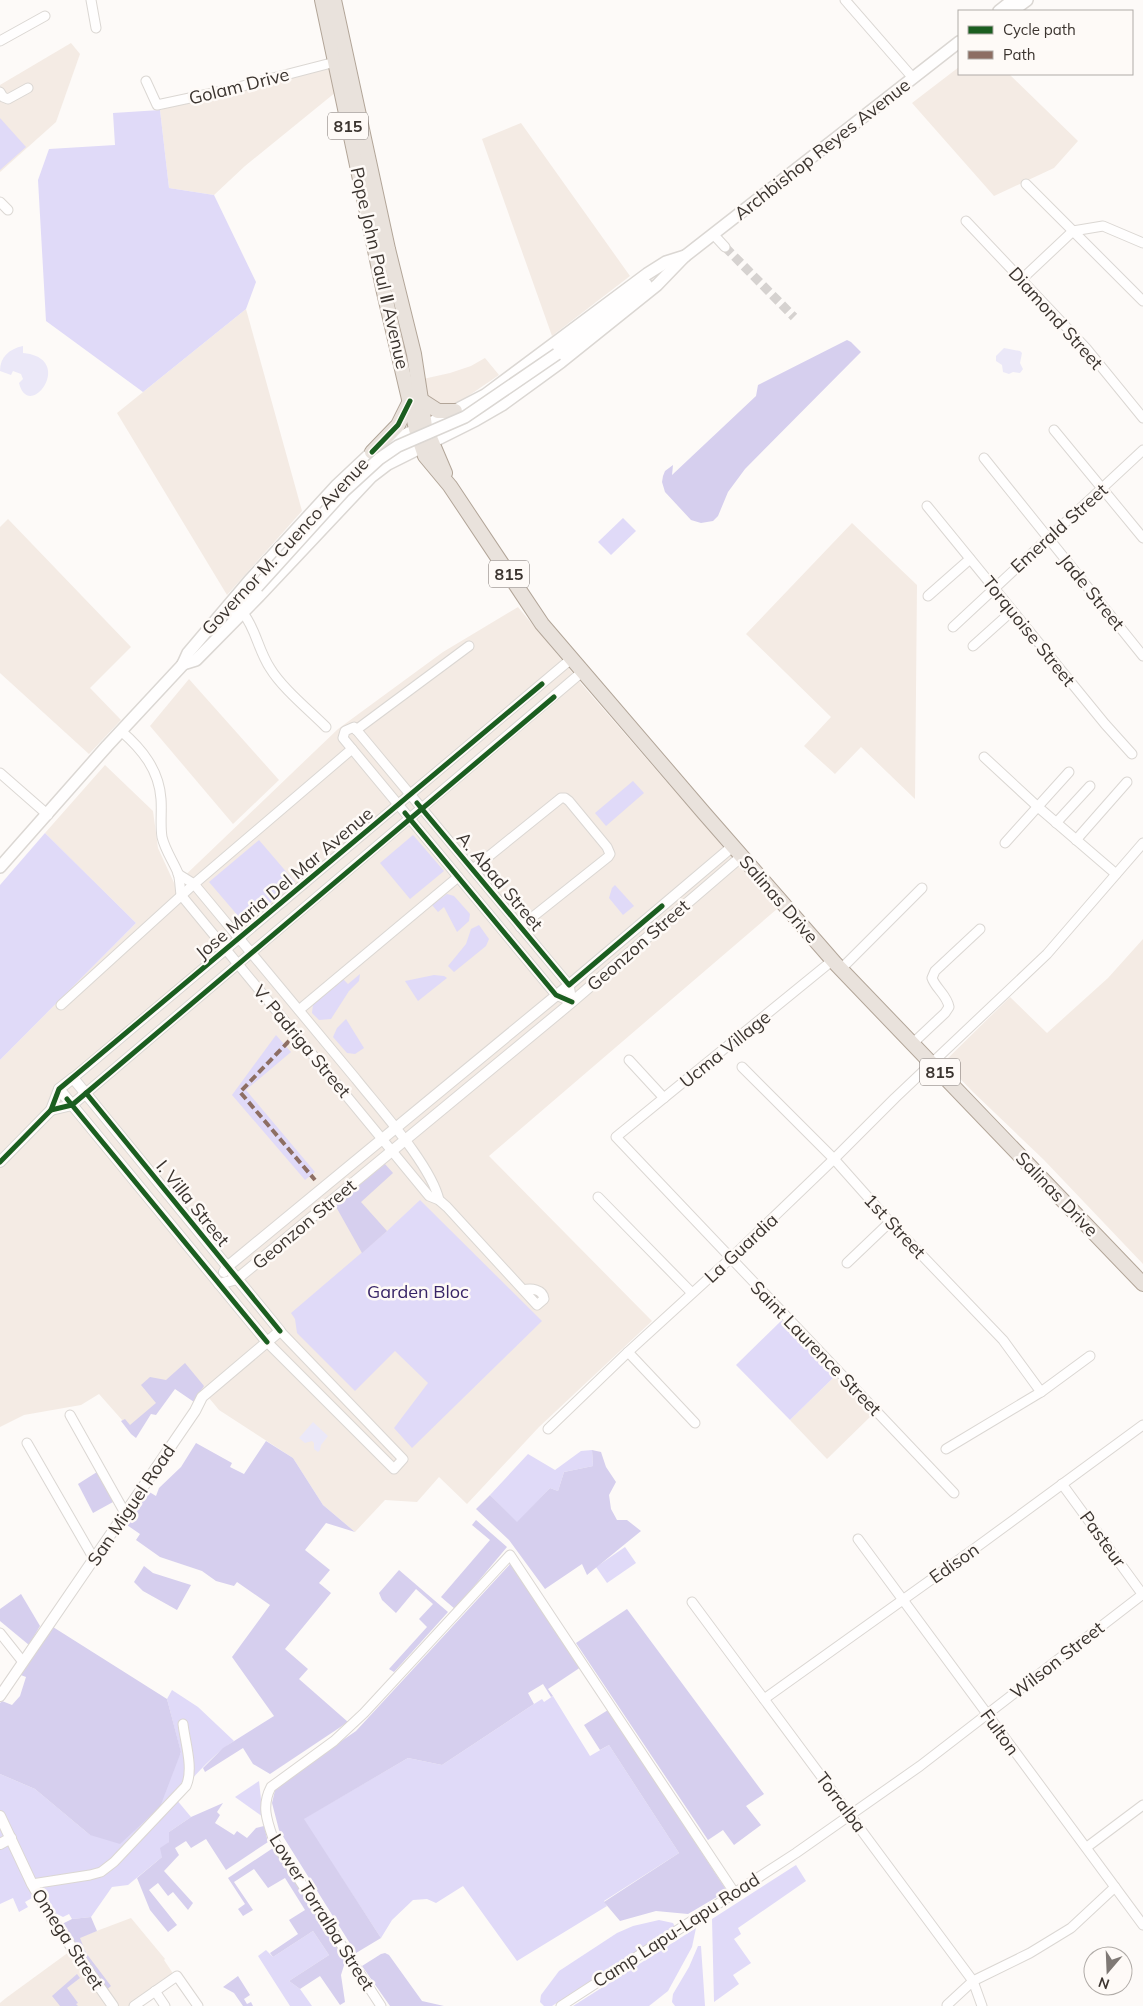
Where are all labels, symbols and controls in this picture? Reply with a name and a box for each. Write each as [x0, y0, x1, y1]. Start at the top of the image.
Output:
legend [958, 10, 1133, 75]
text: Cycle path [1003, 20, 1076, 39]
text: Path [1003, 45, 1035, 64]
street label: Golam Drive [186, 62, 292, 110]
street label: Archbishop Reyes Avenue [729, 73, 915, 225]
road number: 815 [328, 112, 368, 140]
street label: Pope John Paul Ⅱ Avenue [346, 165, 414, 371]
street label: Diamond Street [1004, 262, 1108, 374]
street label: Governor M. Cuenco Avenue [197, 452, 373, 640]
street label: Emerald Street [1006, 478, 1112, 578]
street label: Jade Street [1054, 549, 1130, 635]
road number: 815 [489, 560, 529, 588]
street label: Torquoise Street [978, 571, 1080, 691]
street label: Jose Maria Del Mar Avenue [191, 802, 377, 964]
street label: A. Abad Street [452, 827, 548, 935]
street label: Salinas Drive [735, 850, 823, 948]
street label: Geonzon Street [582, 894, 694, 996]
street label: V. Padriga Street [248, 980, 356, 1102]
street label: Ucma Village [675, 1005, 775, 1093]
road number: 815 [920, 1058, 960, 1086]
street label: Salinas Drive [1011, 1147, 1103, 1241]
street label: I. Villa Street [151, 1155, 235, 1251]
street label: Geonzon Street [247, 1174, 361, 1274]
street label: 1st Street [859, 1189, 931, 1263]
street label: La Guardia [700, 1208, 782, 1288]
street label: Saint Laurence Street [746, 1276, 886, 1420]
park label: Garden Bloc [367, 1280, 469, 1303]
street label: San Miguel Road [82, 1440, 180, 1570]
street label: Pasteur [1075, 1506, 1131, 1572]
street label: Edison [925, 1538, 983, 1588]
street label: Wilson Street [1005, 1616, 1109, 1704]
street label: Fulton [976, 1704, 1024, 1760]
street label: Torralba [811, 1767, 871, 1837]
street label: Lower Torralba Street [264, 1829, 380, 1995]
street label: Camp Lapu-Lapu Road [588, 1867, 764, 1993]
street label: Omega Street [27, 1884, 109, 1994]
north arrow [1083, 1946, 1133, 1996]
text: N [1096, 1973, 1112, 1994]

